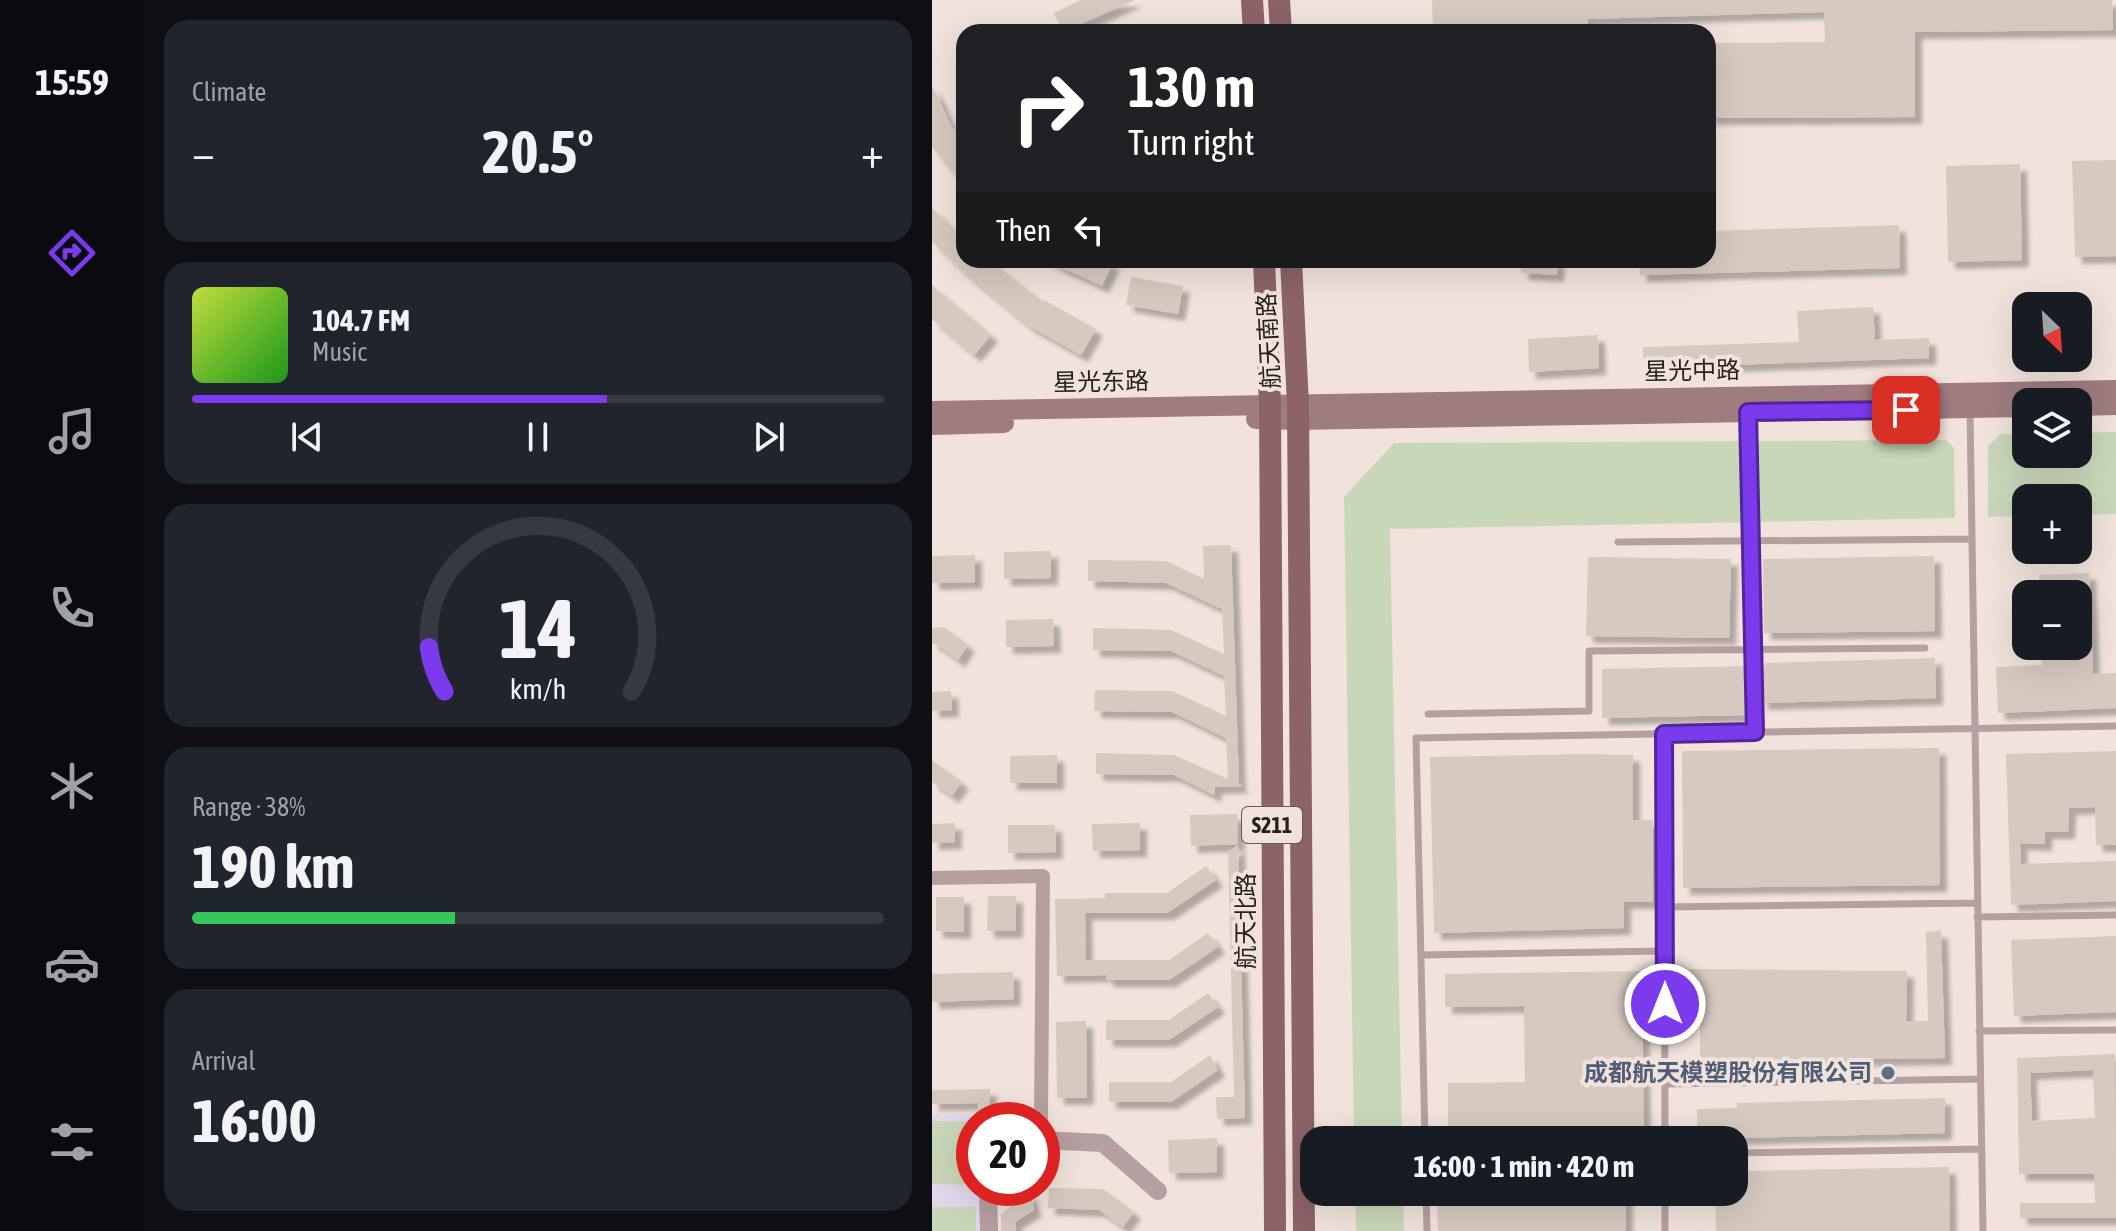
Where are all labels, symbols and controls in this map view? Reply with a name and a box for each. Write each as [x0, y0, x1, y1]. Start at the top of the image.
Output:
text: 130 m [1128, 55, 1255, 119]
icon: right [996, 56, 1100, 160]
text: 15:59 [35, 61, 109, 103]
text: Climate [192, 77, 266, 107]
text: 20.5° [482, 117, 594, 186]
text: Turn right [1128, 121, 1255, 163]
text: − [192, 127, 215, 177]
text: + [861, 127, 884, 177]
icon: left [1067, 208, 1111, 252]
text: Then [996, 213, 1051, 247]
icon: directions [44, 225, 100, 281]
street label: 航天南路 [1253, 292, 1284, 390]
north arrow [2012, 292, 2092, 372]
map controls [2012, 292, 2092, 660]
text: 104.7 FM [312, 303, 410, 337]
text: Music [312, 337, 367, 367]
street label: 星光中路 [1644, 356, 1740, 385]
street label: 星光东路 [1053, 367, 1149, 396]
pin [1872, 376, 1940, 444]
icon: arrive [1884, 388, 1928, 432]
button: layers [2012, 388, 2092, 468]
icon: music [44, 403, 100, 459]
icon: previous [285, 415, 329, 459]
icon: pause [516, 415, 560, 459]
icon: next [747, 415, 791, 459]
button: + [2012, 484, 2092, 564]
text: 14 [499, 579, 577, 675]
icon: phone [44, 580, 100, 636]
button: − [2012, 580, 2092, 660]
text: km/h [510, 672, 566, 705]
icon: climate [44, 758, 100, 814]
text: Range · 38% [192, 792, 305, 822]
road number: S211 [1242, 807, 1302, 843]
text: 190 km [192, 832, 354, 901]
street label: 航天北路 [1232, 873, 1259, 969]
icon: car [44, 936, 100, 992]
position arrow [1623, 962, 1707, 1046]
text: Arrival [192, 1046, 256, 1076]
place label: 成都航天模塑股份有限公司 [1584, 1059, 1872, 1086]
marker: 成都航天模塑股份有限公司 [1879, 1064, 1897, 1082]
text: 16:00 [192, 1086, 317, 1155]
speed limit sign: 20 [956, 1102, 1060, 1206]
icon: filters [44, 1114, 100, 1170]
text: 16:00 · 1 min · 420 m [1414, 1149, 1634, 1183]

